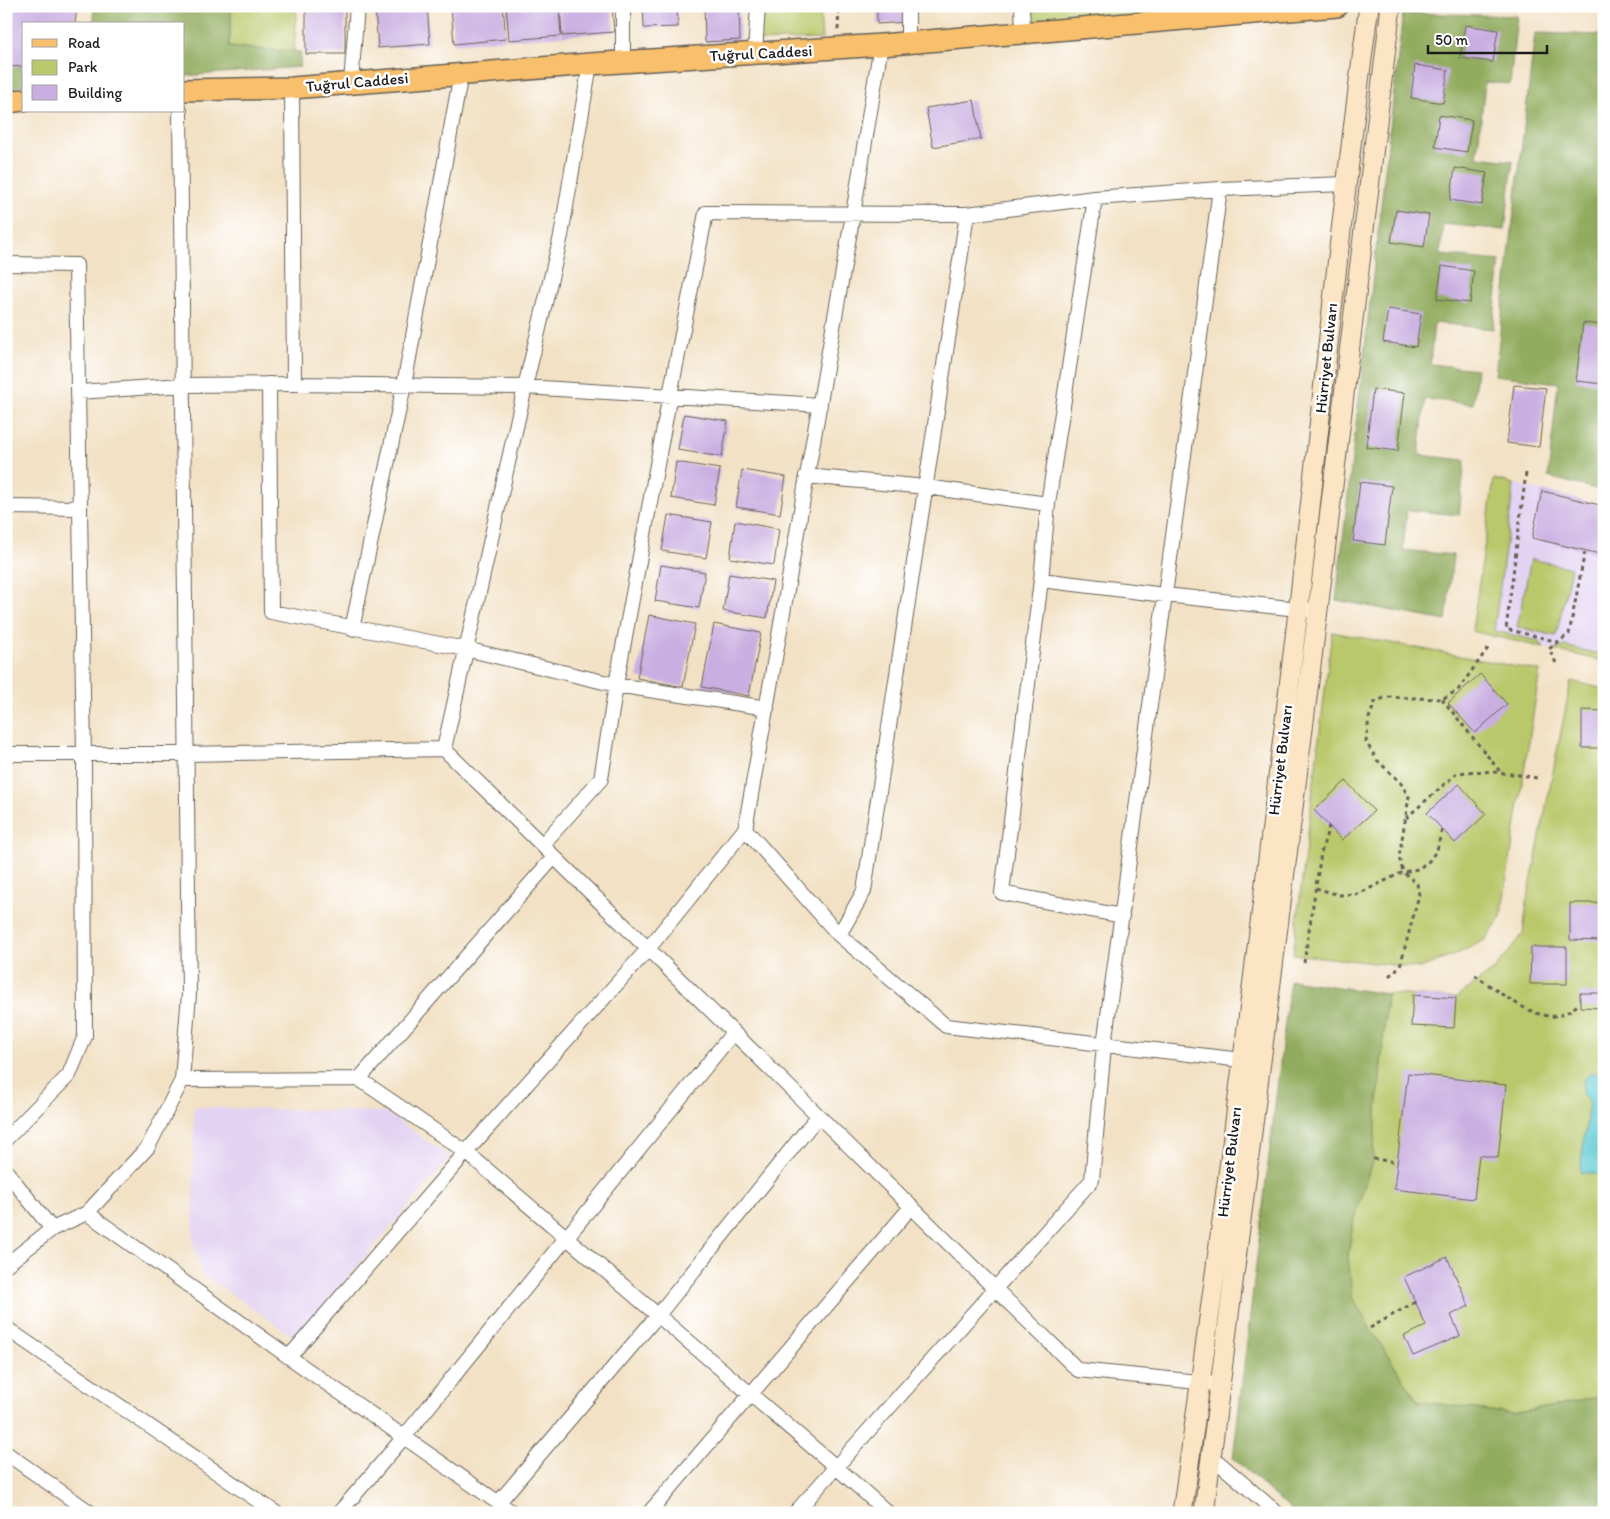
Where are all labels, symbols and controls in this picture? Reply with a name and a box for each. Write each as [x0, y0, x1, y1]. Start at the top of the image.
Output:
legend [22, 22, 185, 112]
scale bar [1428, 22, 1546, 54]
text: 50 m [1435, 31, 1468, 49]
text: Road [68, 34, 101, 52]
street label: Tuğrul Caddesi [709, 41, 813, 65]
text: Park [68, 58, 98, 76]
street label: Tuğrul Caddesi [305, 68, 409, 96]
text: Building [68, 84, 122, 102]
street label: Hürriyet Bulvarı [1311, 302, 1341, 414]
street label: Hürriyet Bulvarı [1264, 704, 1296, 816]
street label: Hürriyet Bulvarı [1213, 1106, 1245, 1218]

